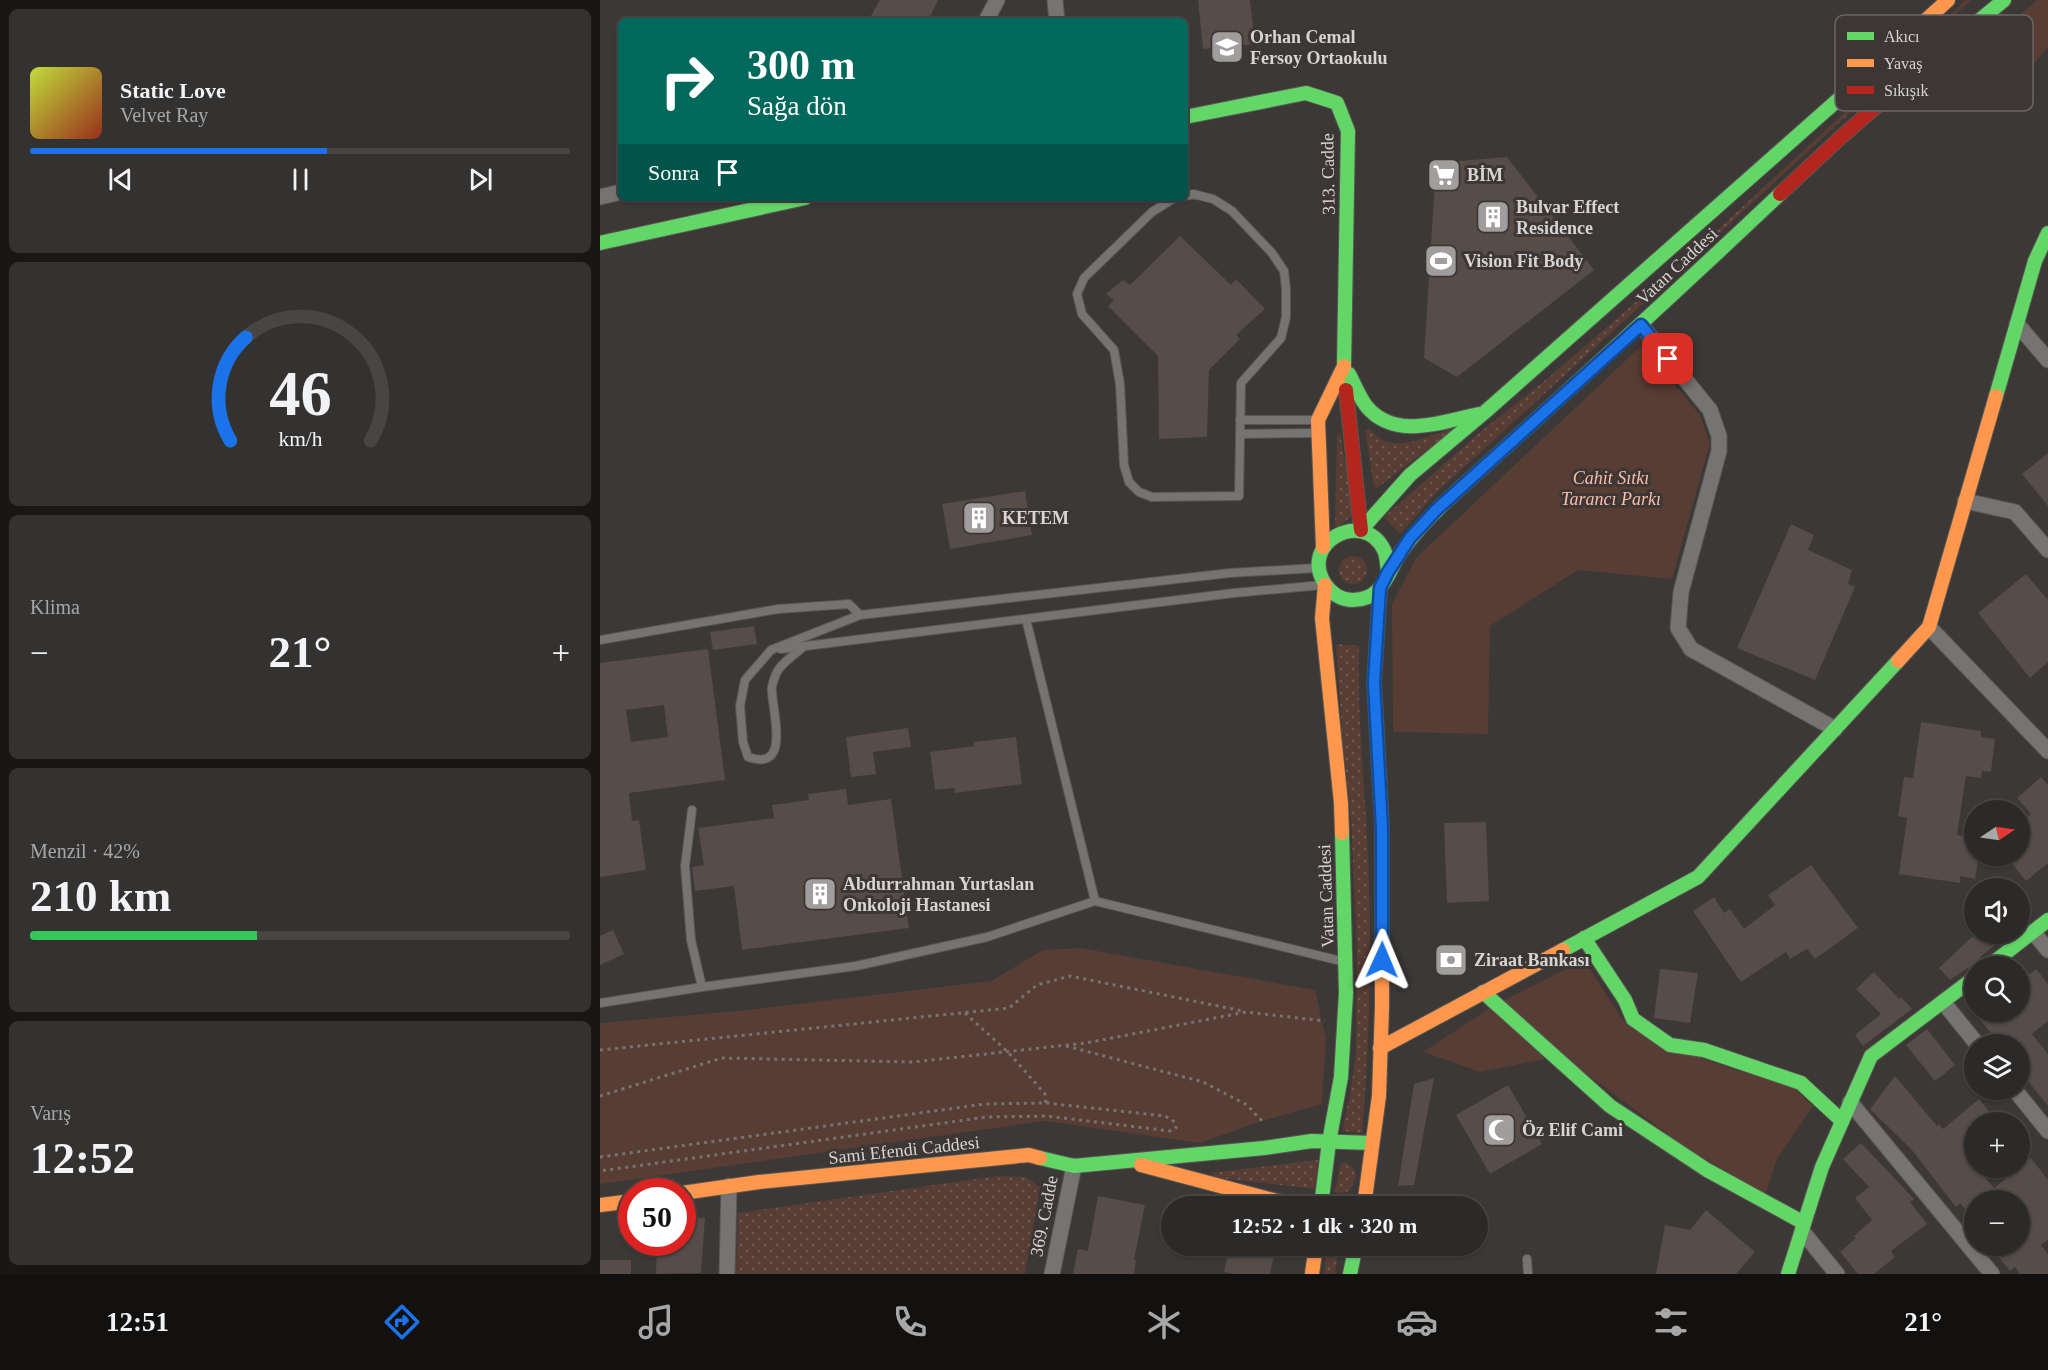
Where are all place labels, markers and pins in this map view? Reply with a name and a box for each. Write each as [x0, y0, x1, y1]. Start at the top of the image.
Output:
place label: Orhan Cemal Fersoy Ortaokulu [1250, 27, 1388, 68]
school or university icon: Orhan Cemal Fersoy Ortaokulu [1209, 29, 1245, 65]
supermarket icon: BİM [1426, 157, 1462, 193]
place label: BİM [1467, 165, 1503, 185]
place label: Bulvar Effect Residence [1516, 197, 1619, 238]
building icon: Bulvar Effect Residence [1475, 199, 1511, 235]
sports icon: Vision Fit Body [1423, 243, 1459, 279]
place label: Vision Fit Body [1464, 251, 1583, 271]
pin [1642, 333, 1693, 384]
building icon: KETEM [961, 500, 997, 536]
place label: KETEM [1002, 508, 1069, 528]
place label: Abdurrahman Yurtaslan Onkoloji Hastanesi [843, 874, 1034, 915]
building icon: Abdurrahman Yurtaslan Onkoloji Hastanesi [802, 876, 838, 912]
bank icon: Ziraat Bankası [1433, 942, 1469, 978]
place label: Ziraat Bankası [1474, 950, 1590, 970]
mosque icon: Öz Elif Cami [1481, 1112, 1517, 1148]
place label: Öz Elif Cami [1522, 1120, 1623, 1140]

